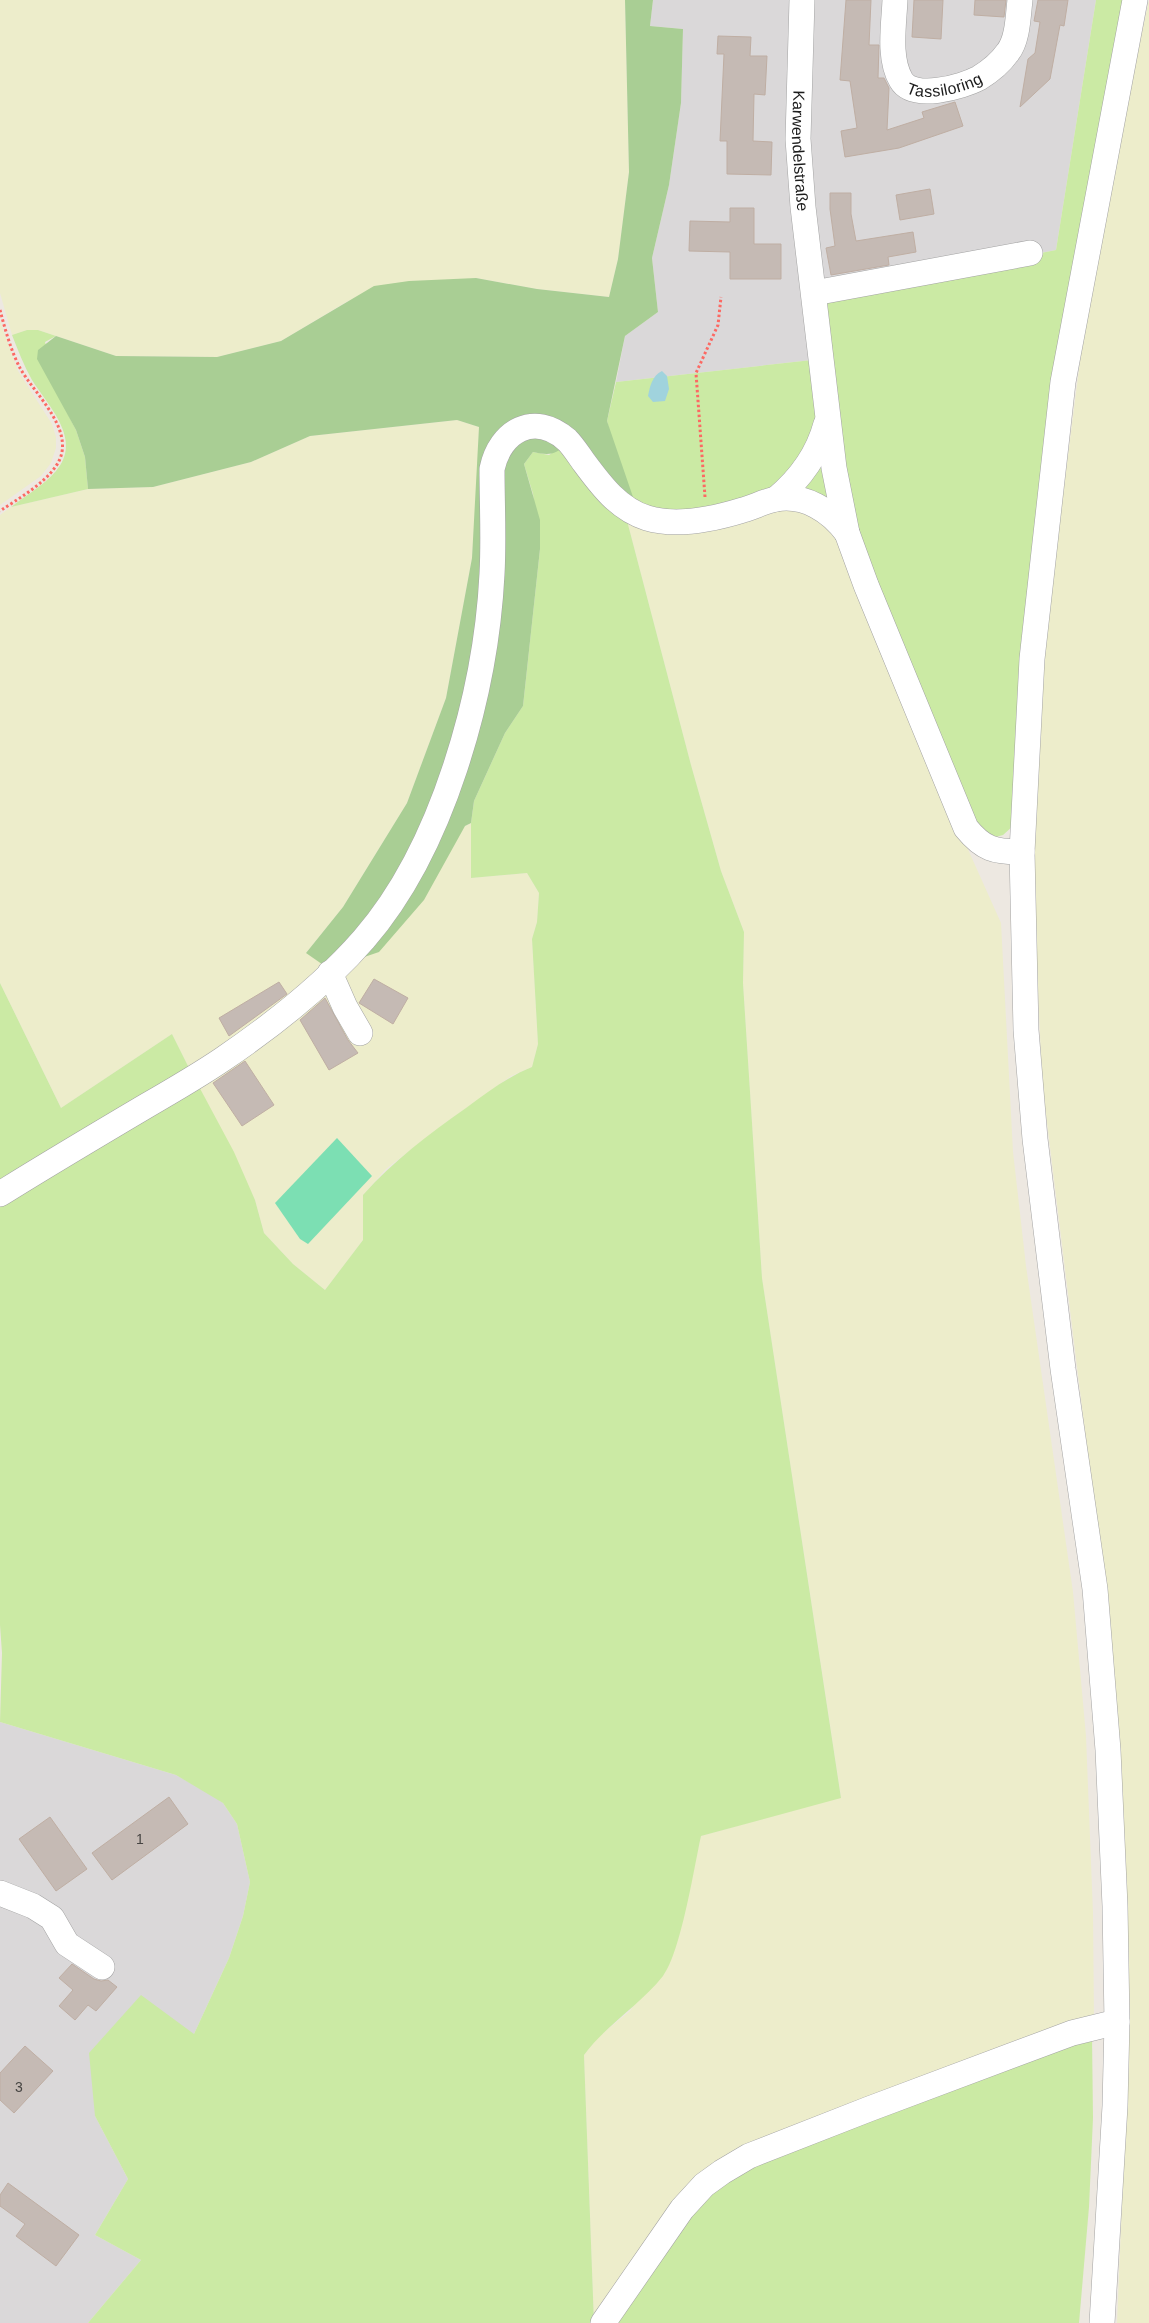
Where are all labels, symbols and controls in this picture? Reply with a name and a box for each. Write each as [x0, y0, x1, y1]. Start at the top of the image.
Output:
street label: Tassiloring [905, 69, 985, 100]
street label: Karwendelstraße [789, 90, 812, 212]
house number: 1 [136, 1831, 144, 1847]
house number: 3 [15, 2079, 23, 2095]

